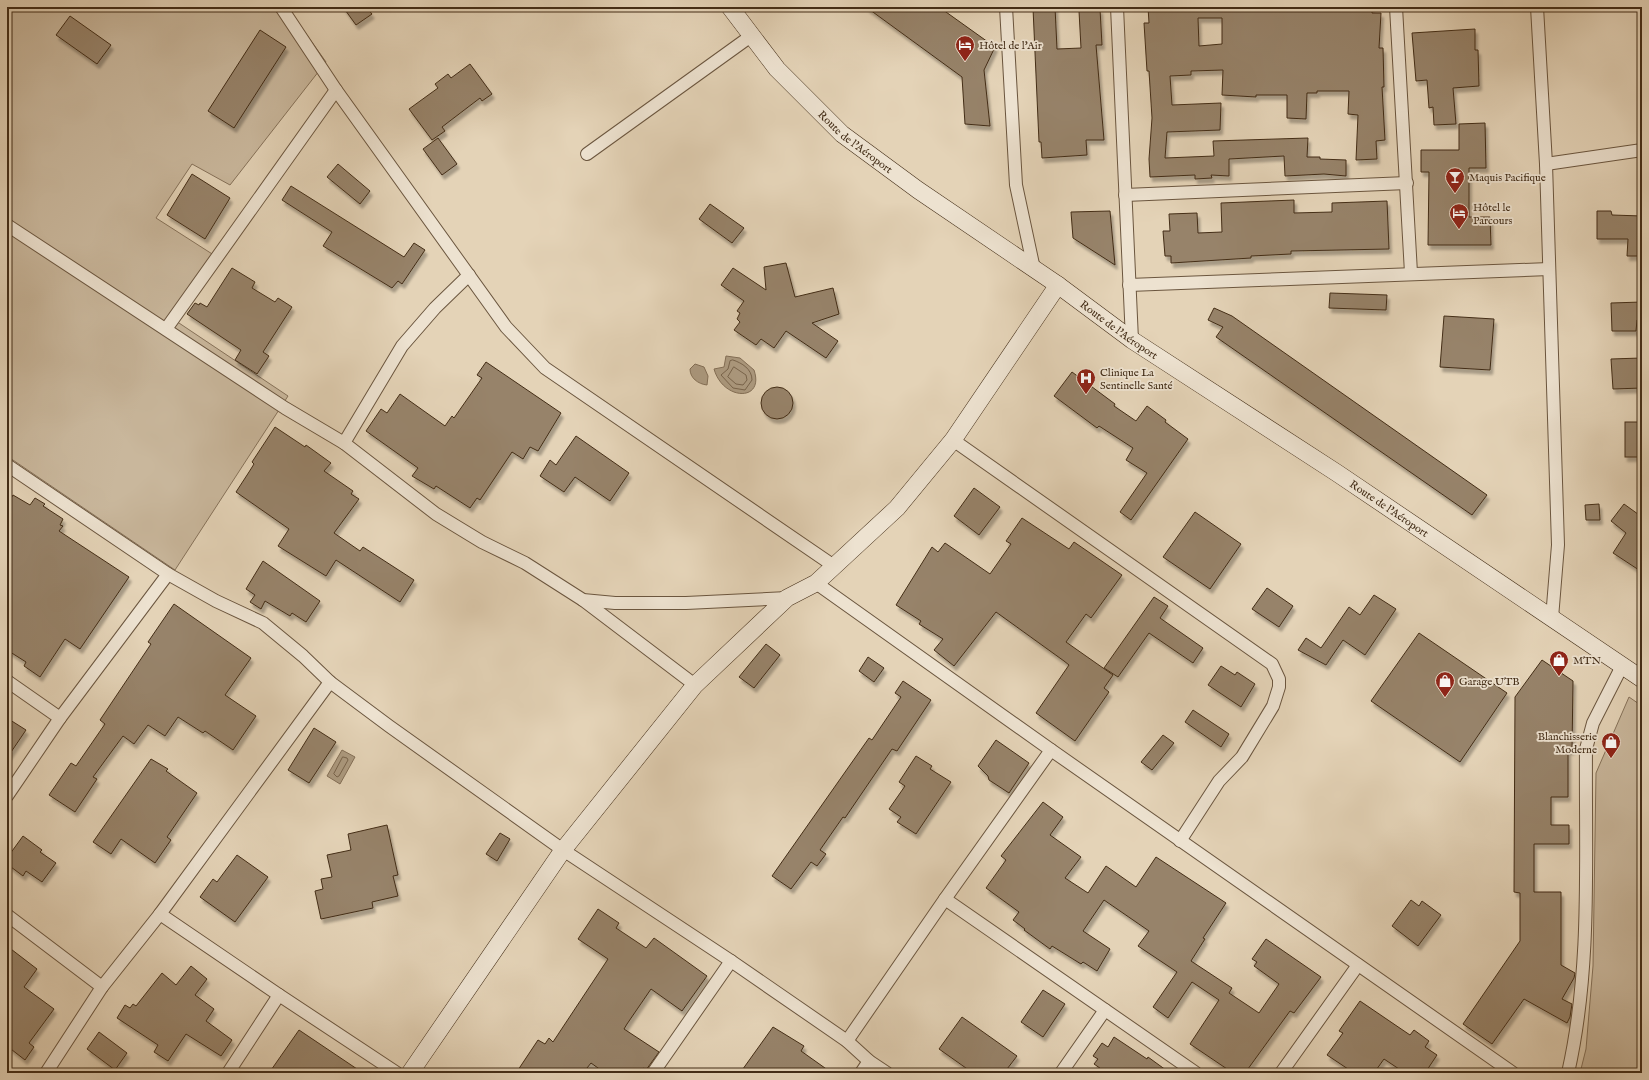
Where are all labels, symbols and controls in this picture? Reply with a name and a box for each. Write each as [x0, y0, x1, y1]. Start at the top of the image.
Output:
hotel icon: Hôtel de l'Air [954, 34, 976, 62]
place label: Hôtel de l'Air [979, 39, 1042, 53]
street label: Route de l'Aéroport [815, 108, 895, 177]
bar icon: Maquis Pacifique [1444, 166, 1466, 194]
place label: Maquis Pacifique [1469, 171, 1546, 185]
place label: Hôtel le Parcours [1473, 201, 1512, 228]
hotel icon: Hôtel le Parcours [1448, 202, 1470, 230]
street label: Route de l'Aéroport [1077, 298, 1160, 363]
place label: Clinique La Sentinelle Santé [1100, 366, 1173, 393]
hospital icon: Clinique La Sentinelle Santé [1075, 367, 1097, 395]
street label: Route de l'Aéroport [1347, 478, 1431, 541]
shop icon: MTN [1548, 649, 1570, 677]
place label: MTN [1573, 654, 1601, 668]
shop icon: Garage UTB [1434, 670, 1456, 698]
place label: Garage UTB [1459, 675, 1519, 689]
place label: Blanchisserie Moderne [1538, 730, 1597, 757]
shop icon: Blanchisserie Moderne [1600, 731, 1622, 759]

